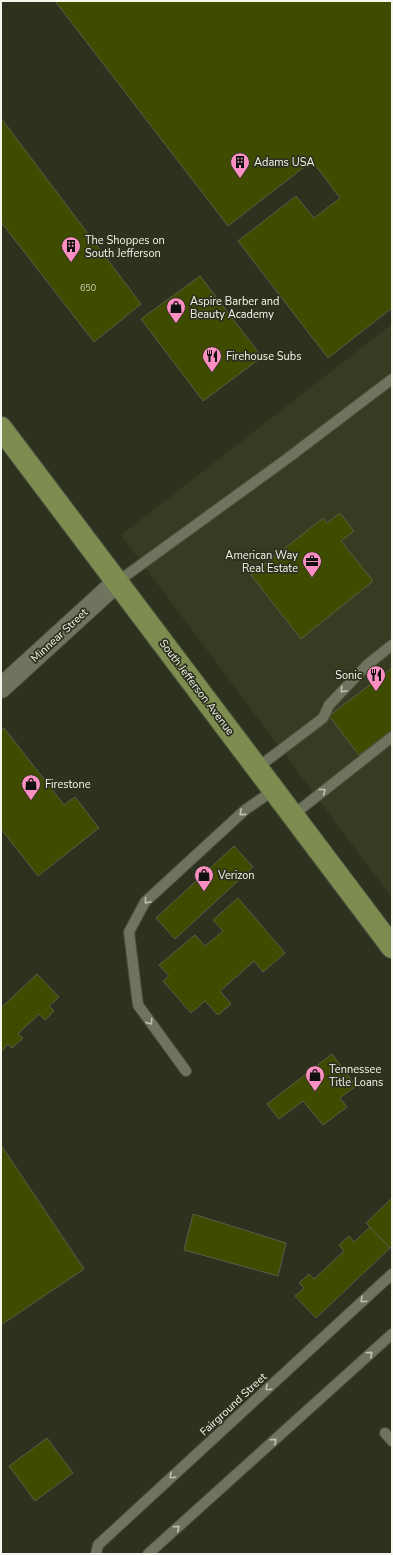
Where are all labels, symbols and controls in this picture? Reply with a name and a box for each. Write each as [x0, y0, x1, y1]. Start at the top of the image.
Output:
building icon: Adams USA [229, 151, 251, 179]
place label: Adams USA [254, 155, 315, 170]
place label: The Shoppes on South Jefferson [85, 233, 165, 261]
building icon: The Shoppes on South Jefferson [60, 235, 82, 263]
house number: 650 [80, 282, 96, 294]
place label: Aspire Barber and Beauty Academy [190, 294, 279, 322]
shop icon: Aspire Barber and Beauty Academy [165, 296, 187, 324]
restaurant icon: Firehouse Subs [201, 345, 223, 373]
place label: Firehouse Subs [226, 349, 301, 364]
place label: American Way Real Estate [225, 548, 298, 576]
office icon: American Way Real Estate [301, 550, 323, 578]
street label: Minnear Street [28, 605, 91, 666]
street label: South Jefferson Avenue [156, 636, 238, 738]
restaurant icon: Sonic [365, 664, 387, 692]
place label: Sonic [335, 668, 362, 683]
one-way arrow [340, 685, 348, 693]
shop icon: Firestone [20, 773, 42, 801]
place label: Firestone [45, 777, 91, 792]
one-way arrow [319, 788, 326, 795]
one-way arrow [240, 808, 247, 815]
shop icon: Verizon [193, 864, 215, 892]
place label: Verizon [217, 868, 255, 883]
one-way arrow [145, 896, 152, 904]
one-way arrow [145, 1017, 152, 1024]
place label: Tennessee Title Loans [329, 1062, 383, 1090]
shop icon: Tennessee Title Loans [304, 1064, 326, 1092]
one-way arrow [360, 1295, 368, 1303]
one-way arrow [365, 1351, 373, 1358]
street label: Fairground Street [197, 1369, 270, 1439]
one-way arrow [265, 1383, 273, 1391]
one-way arrow [269, 1438, 276, 1445]
one-way arrow [169, 1472, 177, 1479]
one-way arrow [172, 1525, 180, 1533]

